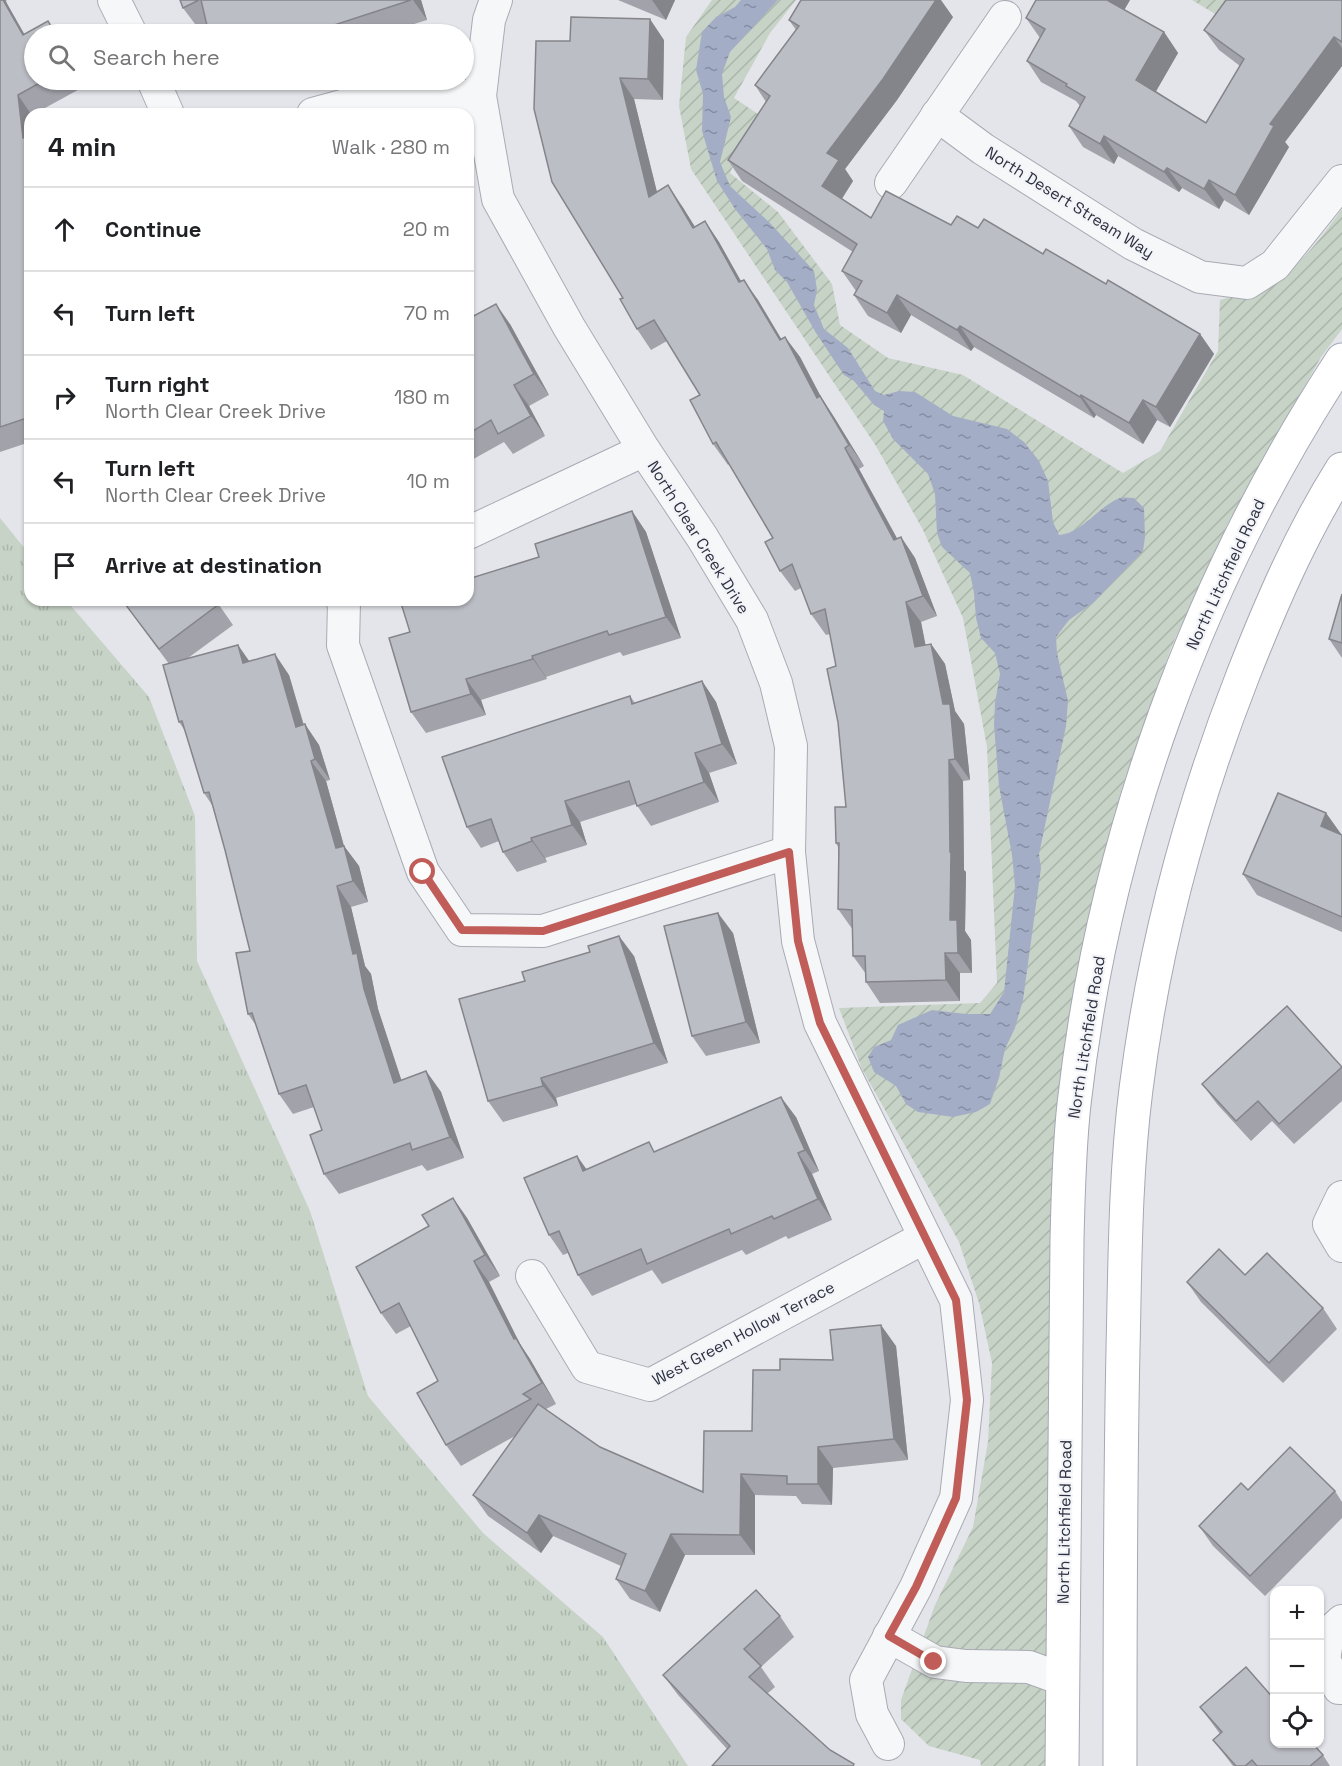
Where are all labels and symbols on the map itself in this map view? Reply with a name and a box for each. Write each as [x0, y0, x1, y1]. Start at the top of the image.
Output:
street label: North Desert Stream Way [981, 142, 1158, 263]
street label: North Clear Creek Drive [643, 457, 754, 618]
street label: North Litchfield Road [1181, 495, 1270, 653]
route start [409, 858, 435, 884]
street label: North Litchfield Road [1063, 954, 1110, 1120]
street label: West Green Hollow Terrace [648, 1276, 838, 1391]
street label: North Litchfield Road [1053, 1440, 1076, 1604]
route end [920, 1648, 946, 1674]

